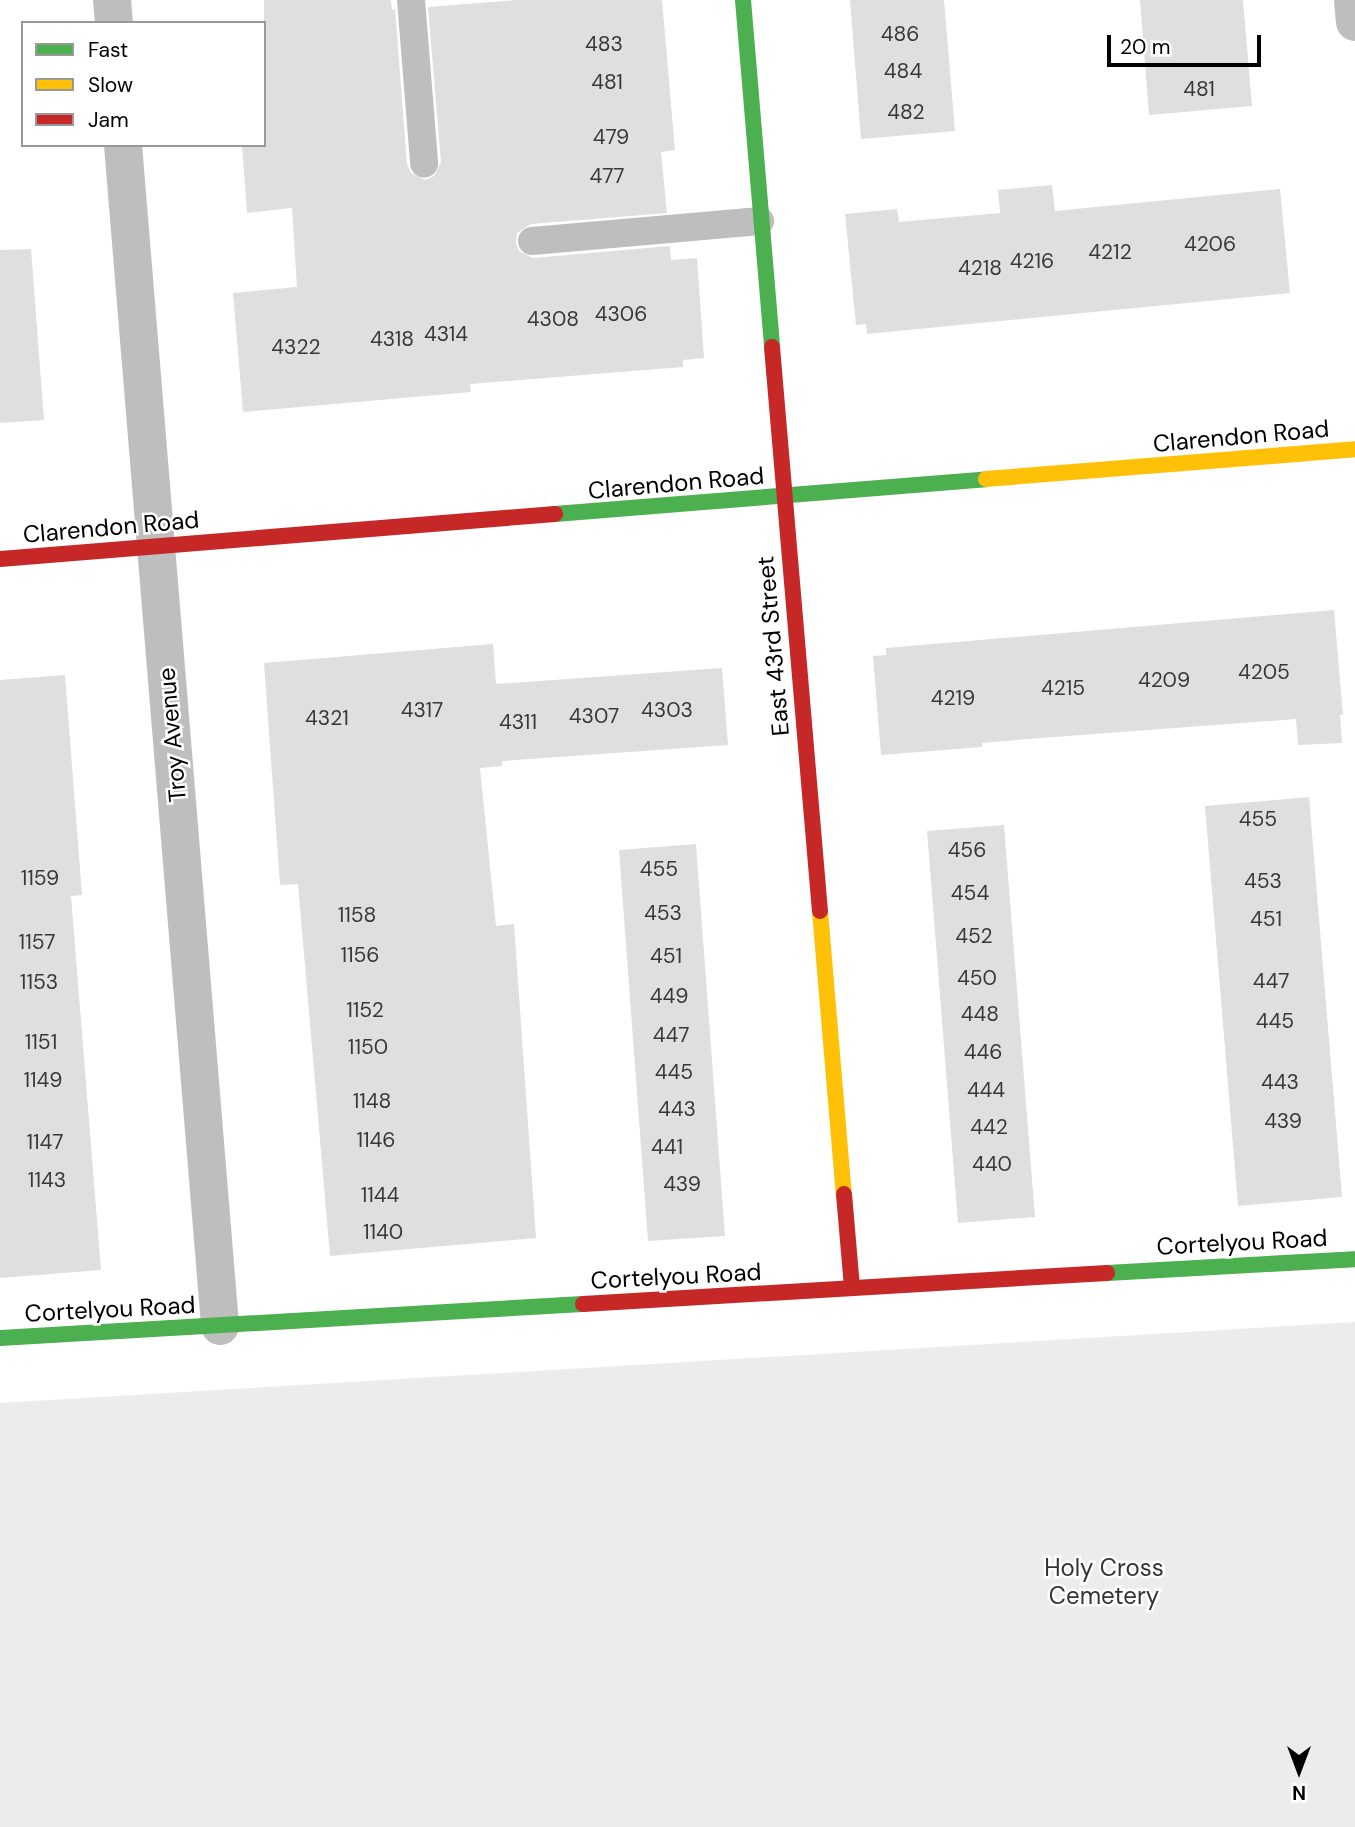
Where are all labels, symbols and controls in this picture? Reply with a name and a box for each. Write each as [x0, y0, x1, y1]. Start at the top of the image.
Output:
legend [21, 21, 266, 147]
house number: 486 [881, 21, 919, 47]
scale bar [1110, 21, 1264, 65]
house number: 483 [585, 31, 623, 57]
text: 20 m [1120, 33, 1171, 61]
text: Fast [88, 36, 128, 64]
house number: 484 [884, 58, 922, 84]
house number: 481 [591, 69, 623, 95]
text: Slow [88, 71, 133, 99]
house number: 481 [1183, 76, 1215, 102]
house number: 482 [887, 99, 925, 125]
text: Jam [88, 106, 129, 134]
house number: 479 [593, 124, 629, 150]
house number: 477 [589, 163, 625, 189]
house number: 4206 [1184, 231, 1236, 257]
house number: 4212 [1088, 239, 1132, 265]
house number: 4216 [1010, 248, 1054, 274]
house number: 4218 [958, 255, 1002, 281]
house number: 4306 [595, 301, 647, 327]
house number: 4308 [527, 306, 579, 332]
house number: 4314 [424, 321, 468, 347]
house number: 4318 [370, 326, 414, 352]
house number: 4322 [271, 334, 321, 360]
street label: Clarendon Road [1152, 414, 1330, 458]
street label: Clarendon Road [587, 461, 765, 505]
street label: Clarendon Road [22, 505, 200, 549]
street label: East 43rd Street [751, 555, 795, 737]
house number: 4205 [1238, 659, 1290, 685]
street label: Troy Avenue [152, 666, 192, 804]
house number: 4209 [1138, 667, 1190, 693]
house number: 4215 [1041, 675, 1085, 701]
house number: 4219 [931, 685, 975, 711]
house number: 4317 [401, 697, 443, 723]
house number: 4303 [641, 697, 693, 723]
house number: 4307 [569, 703, 619, 729]
house number: 4321 [305, 705, 349, 731]
house number: 4311 [499, 709, 537, 735]
house number: 455 [1239, 806, 1277, 832]
house number: 456 [948, 837, 986, 863]
house number: 455 [640, 856, 678, 882]
house number: 1159 [21, 865, 59, 891]
house number: 453 [1244, 868, 1282, 894]
house number: 454 [951, 880, 989, 906]
house number: 453 [644, 900, 682, 926]
house number: 1158 [338, 902, 376, 928]
house number: 451 [1250, 906, 1282, 932]
house number: 452 [955, 923, 993, 949]
house number: 1157 [19, 929, 55, 955]
house number: 1156 [340, 942, 380, 968]
house number: 451 [650, 943, 682, 969]
house number: 450 [957, 965, 997, 991]
house number: 447 [1253, 968, 1289, 994]
house number: 1153 [20, 969, 58, 995]
house number: 449 [650, 983, 688, 1009]
house number: 1152 [346, 997, 384, 1023]
house number: 448 [961, 1001, 999, 1027]
house number: 445 [1256, 1008, 1294, 1034]
house number: 447 [653, 1022, 689, 1048]
house number: 1151 [25, 1029, 57, 1055]
house number: 1150 [348, 1034, 388, 1060]
house number: 446 [964, 1039, 1002, 1065]
house number: 445 [655, 1059, 693, 1085]
house number: 1149 [23, 1067, 63, 1093]
house number: 443 [1261, 1069, 1299, 1095]
house number: 444 [967, 1077, 1005, 1103]
house number: 1148 [353, 1088, 391, 1114]
house number: 443 [658, 1096, 696, 1122]
house number: 439 [1264, 1108, 1302, 1134]
house number: 442 [970, 1114, 1008, 1140]
house number: 1146 [356, 1127, 396, 1153]
house number: 1147 [26, 1129, 64, 1155]
house number: 441 [651, 1134, 683, 1160]
house number: 440 [972, 1151, 1012, 1177]
house number: 1143 [28, 1167, 66, 1193]
house number: 439 [663, 1171, 701, 1197]
house number: 1144 [361, 1182, 399, 1208]
house number: 1140 [363, 1219, 403, 1245]
street label: Cortelyou Road [1156, 1223, 1328, 1261]
street label: Cortelyou Road [590, 1257, 762, 1295]
street label: Cortelyou Road [24, 1290, 196, 1328]
park label: Holy Cross Cemetery [1044, 1554, 1164, 1610]
north arrow [1264, 1736, 1334, 1806]
text: N [1292, 1780, 1306, 1805]

